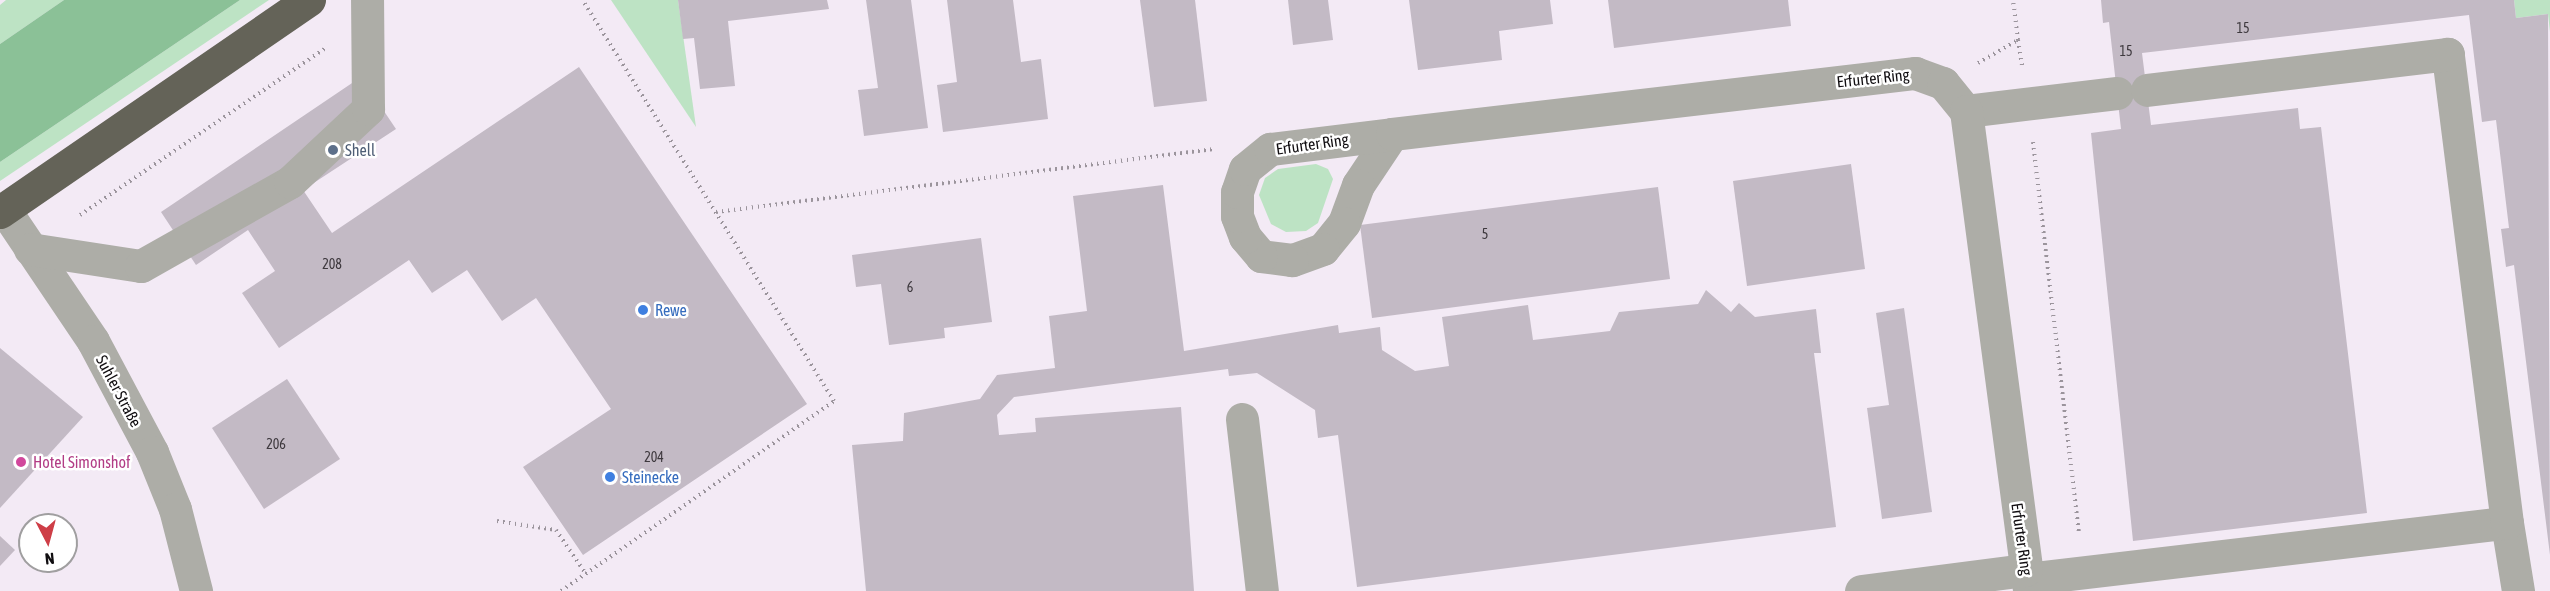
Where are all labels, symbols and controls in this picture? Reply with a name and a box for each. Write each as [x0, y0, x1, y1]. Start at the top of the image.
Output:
house number: 15 [2236, 20, 2250, 36]
house number: 15 [2119, 43, 2133, 59]
street label: Erfurter Ring [1836, 65, 1910, 91]
street label: Erfurter Ring [1275, 129, 1349, 159]
place label: Shell [345, 140, 375, 160]
marker: Shell [326, 143, 340, 157]
house number: 5 [1482, 226, 1488, 242]
house number: 208 [322, 256, 342, 272]
house number: 6 [907, 279, 913, 295]
place label: Rewe [655, 300, 687, 320]
marker: Rewe [636, 303, 650, 317]
street label: Suhler Straße [92, 352, 146, 430]
house number: 206 [266, 436, 286, 452]
house number: 204 [644, 449, 664, 465]
place label: Hotel Simonshof [33, 452, 131, 472]
marker: Hotel Simonshof [14, 455, 28, 469]
place label: Steinecke [622, 467, 679, 487]
marker: Steinecke [603, 470, 617, 484]
street label: Erfurter Ring [2007, 502, 2037, 576]
north arrow [18, 513, 78, 573]
text: N [44, 549, 55, 568]

